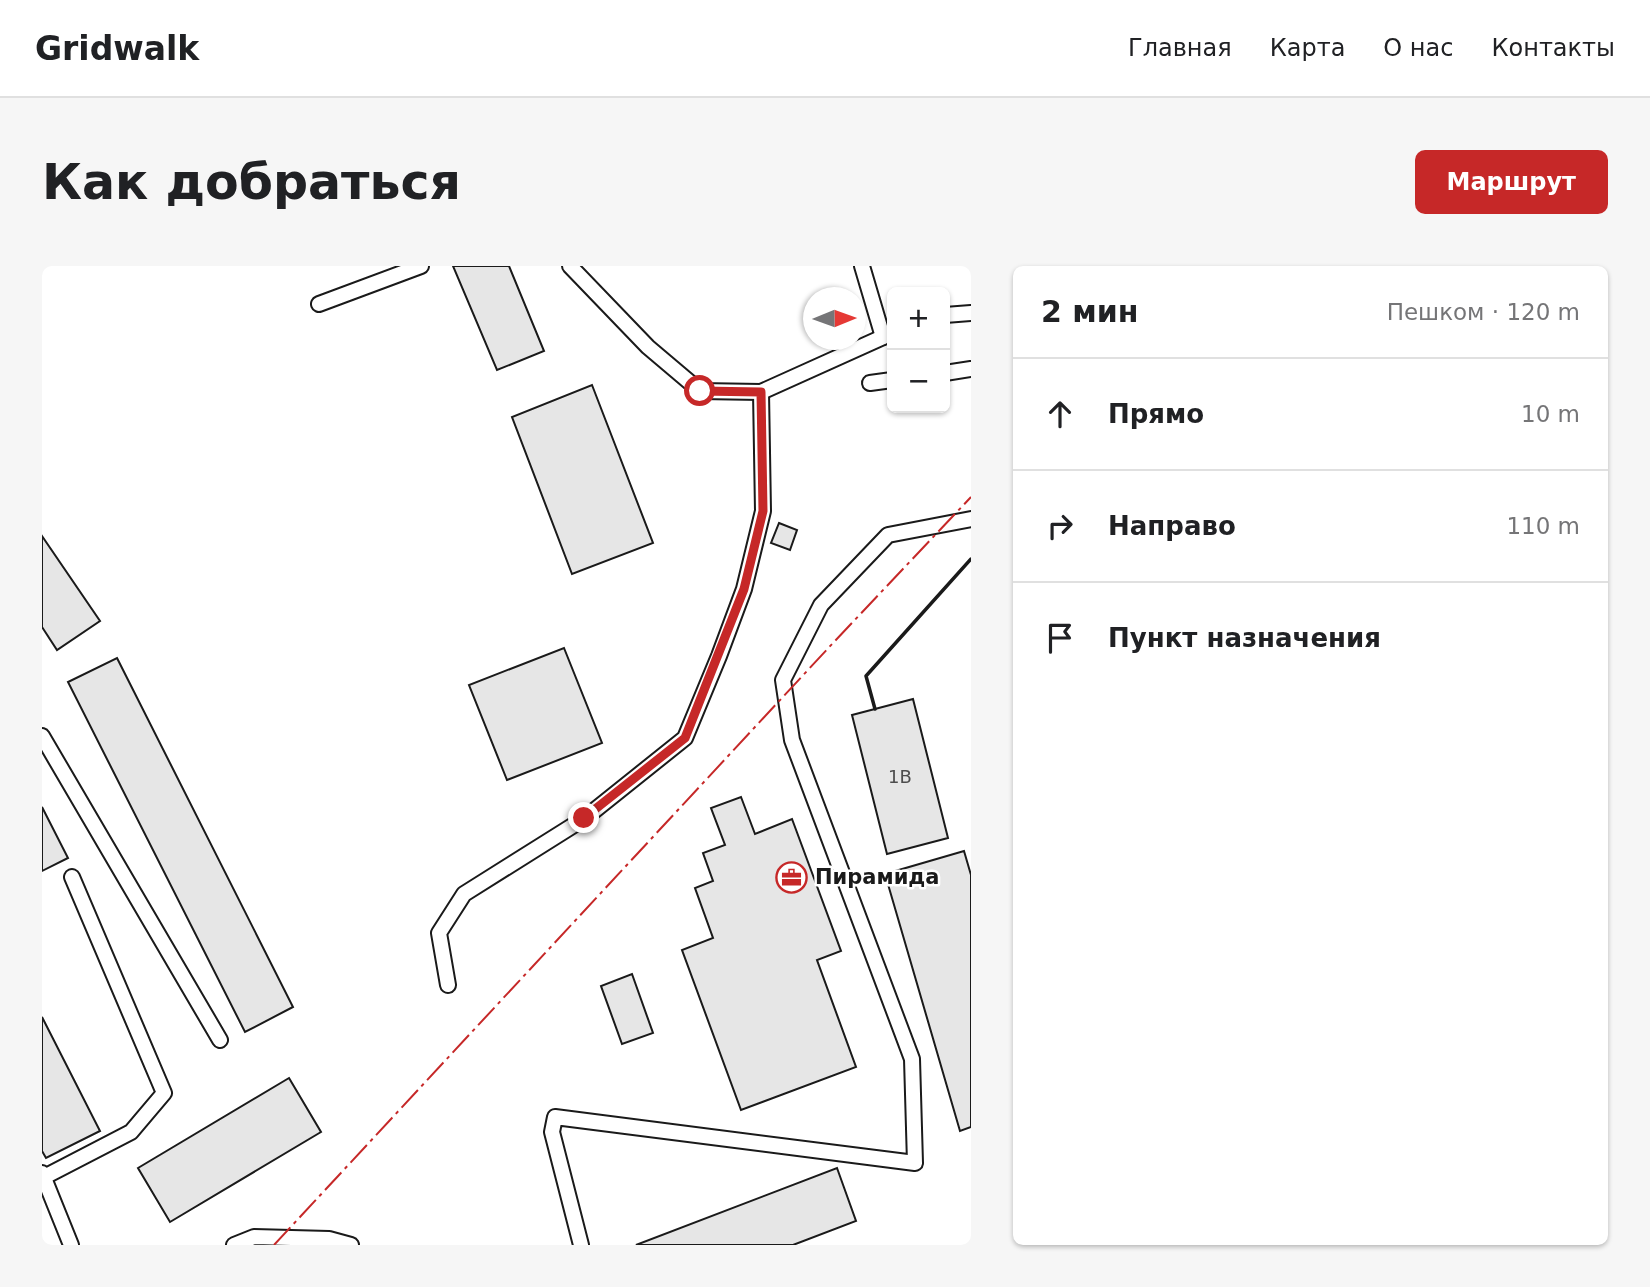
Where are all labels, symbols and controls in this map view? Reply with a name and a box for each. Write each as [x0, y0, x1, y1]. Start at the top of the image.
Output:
text: Gridwalk [35, 29, 199, 68]
text: Главная [1128, 34, 1232, 62]
text: Карта [1270, 34, 1345, 62]
text: О нас [1383, 34, 1453, 62]
text: Контакты [1491, 34, 1615, 62]
button: Маршрут [1415, 150, 1608, 214]
text: Как добраться [42, 154, 461, 211]
north arrow [803, 287, 866, 350]
map controls [887, 287, 950, 413]
button: + [887, 287, 950, 350]
text: 2 мин [1041, 294, 1139, 329]
text: Пешком · 120 m [1387, 299, 1580, 325]
button: − [887, 350, 950, 413]
route start [684, 375, 715, 406]
icon: ahead [1041, 395, 1079, 433]
text: Прямо [1108, 399, 1204, 429]
text: 10 m [1521, 401, 1580, 427]
icon: right [1041, 507, 1079, 545]
text: Направо [1108, 511, 1236, 541]
text: 110 m [1506, 513, 1580, 539]
icon: arrive [1041, 619, 1079, 657]
text: Пункт назначения [1108, 623, 1381, 653]
house number: 1В [888, 766, 912, 787]
route end [568, 802, 599, 833]
office icon: Пирамида [775, 860, 809, 894]
place label: Пирамида [815, 865, 940, 889]

